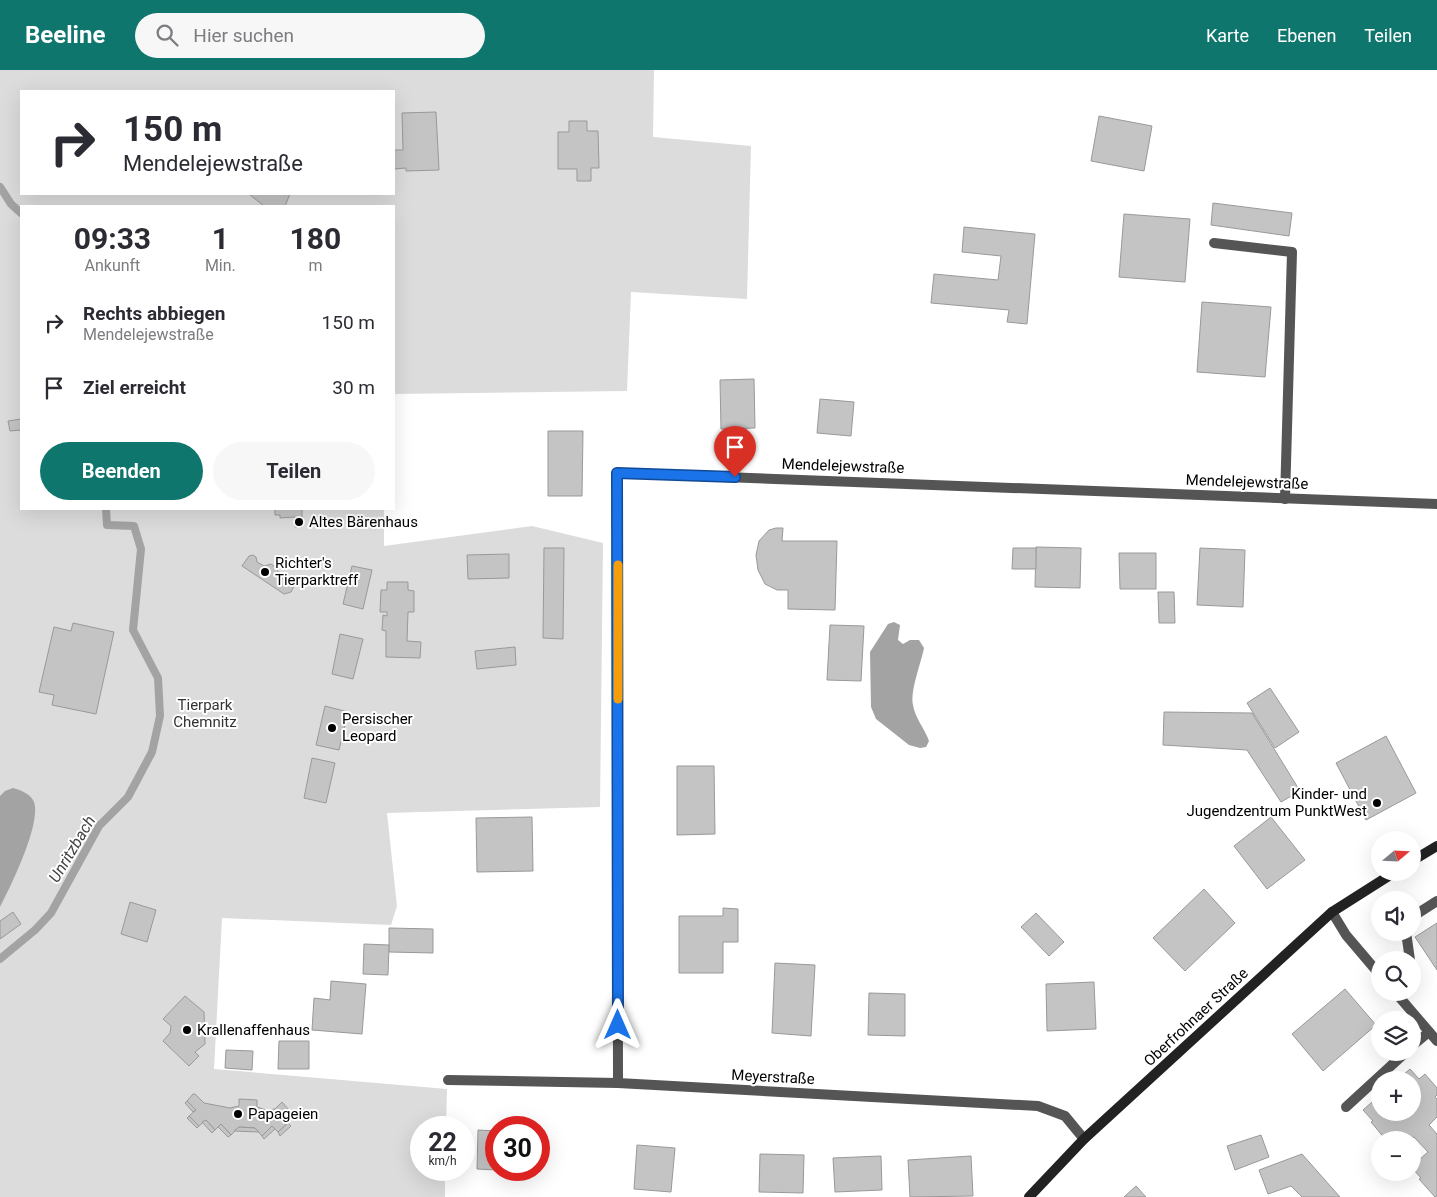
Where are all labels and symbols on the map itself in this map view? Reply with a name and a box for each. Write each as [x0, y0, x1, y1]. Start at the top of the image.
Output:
pin [714, 426, 756, 477]
street label: Mendelejewstraße [781, 455, 905, 477]
street label: Mendelejewstraße [1185, 471, 1309, 493]
place label: Altes Bärenhaus [309, 513, 418, 531]
marker: Altes Bärenhaus [293, 516, 305, 528]
place label: Richter's Tierparktreff [275, 554, 359, 589]
marker: Richter's Tierparktreff [259, 566, 271, 578]
park label: Tierpark Chemnitz [173, 696, 237, 731]
place label: Persischer Leopard [342, 710, 413, 745]
marker: Persischer Leopard [326, 722, 338, 734]
place label: Kinder- und Jugendzentrum PunktWest [1186, 785, 1367, 820]
marker: Kinder- und Jugendzentrum PunktWest [1371, 797, 1383, 809]
water label: Unritzbach [45, 812, 99, 886]
north arrow [1371, 831, 1421, 881]
street label: Oberfrohnaer Straße [1140, 964, 1252, 1070]
position arrow [591, 998, 643, 1050]
place label: Krallenaffenhaus [197, 1021, 310, 1039]
marker: Krallenaffenhaus [181, 1024, 193, 1036]
street label: Meyerstraße [731, 1066, 815, 1088]
place label: Papageien [248, 1105, 318, 1123]
marker: Papageien [232, 1108, 244, 1120]
speed limit sign: 30 [485, 1116, 550, 1181]

